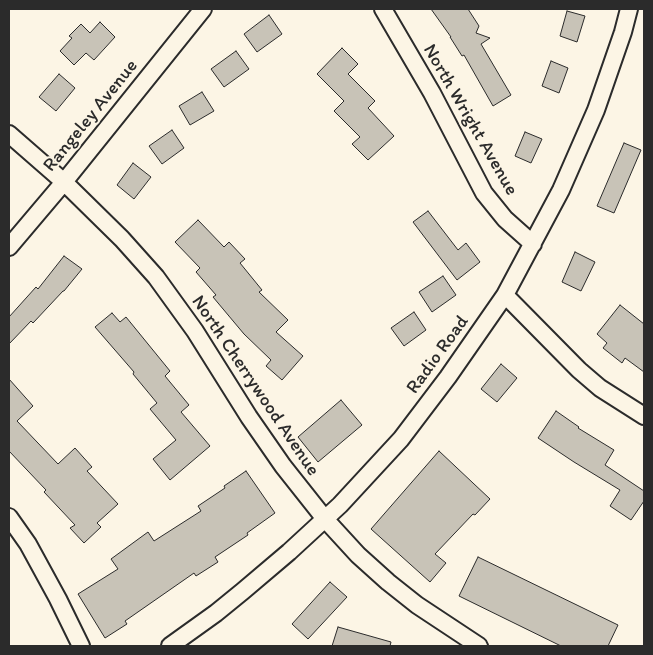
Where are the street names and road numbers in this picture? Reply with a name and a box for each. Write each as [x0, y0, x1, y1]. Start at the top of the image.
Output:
street label: North Wright Avenue [417, 40, 523, 200]
street label: Rangeley Avenue [39, 55, 143, 177]
street label: North Cherrywood Avenue [186, 291, 324, 481]
street label: Radio Road [402, 311, 474, 399]

